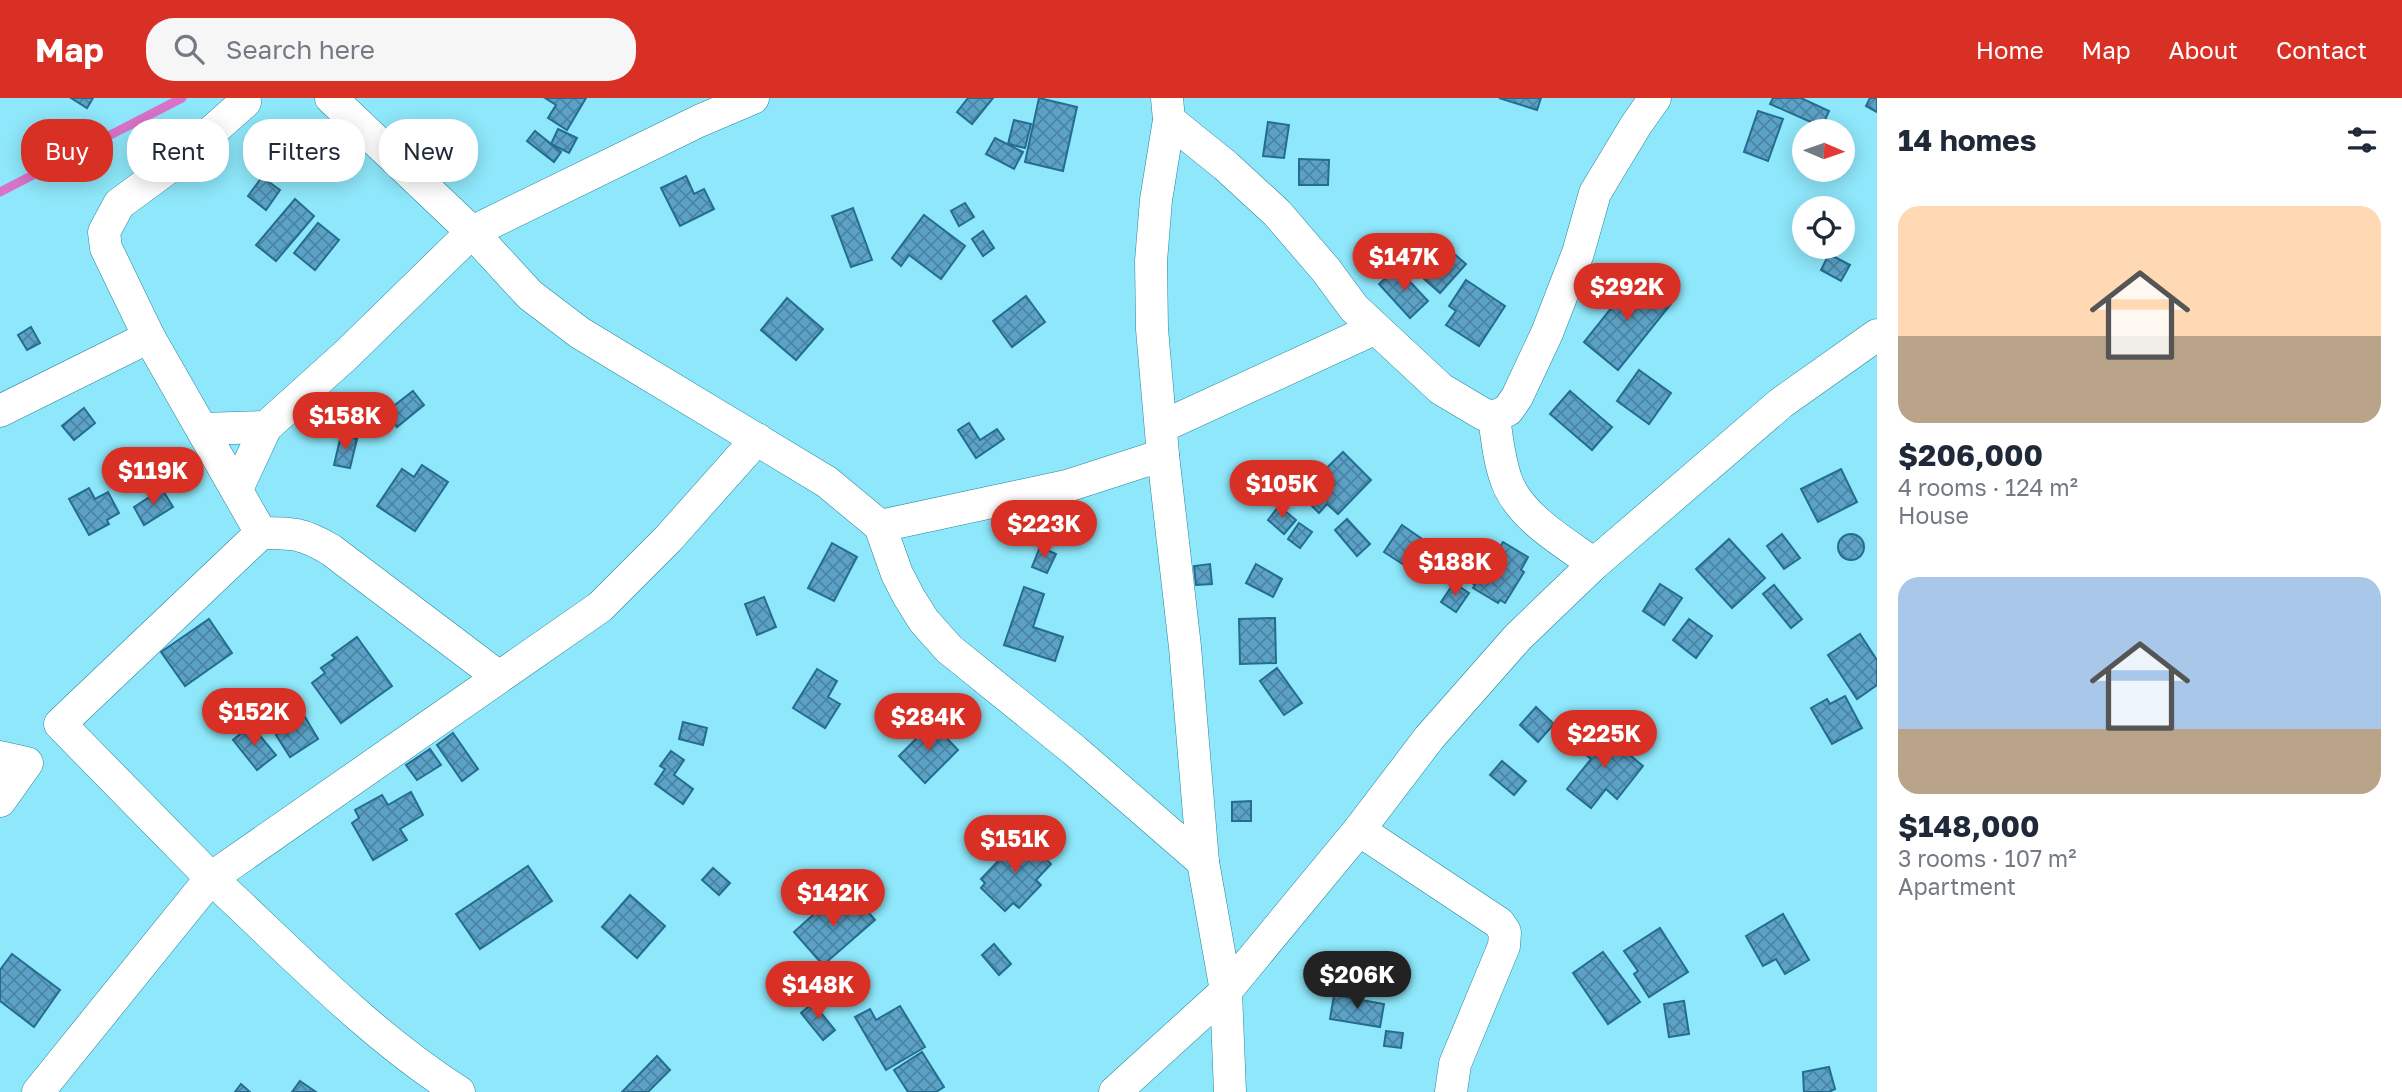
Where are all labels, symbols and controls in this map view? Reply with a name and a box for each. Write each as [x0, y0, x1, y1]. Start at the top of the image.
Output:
search box [146, 18, 636, 81]
text: Map [35, 30, 104, 69]
icon: search [170, 30, 208, 68]
text: Search here [226, 34, 375, 65]
text: Home [1976, 35, 2044, 64]
text: Map [2082, 35, 2131, 64]
text: About [2169, 35, 2238, 64]
text: Contact [2276, 35, 2367, 64]
chip: Buy [21, 119, 113, 182]
chip: Rent [127, 119, 229, 182]
chip: Filters [243, 119, 365, 182]
chip: New [379, 119, 478, 182]
north arrow [1792, 119, 1855, 182]
map controls [1792, 119, 1855, 259]
icon: filters [2343, 121, 2381, 159]
text: 14 homes [1898, 122, 2037, 158]
button: locate [1792, 196, 1855, 259]
pin: $147K [1355, 234, 1453, 293]
text: $147K [1369, 242, 1439, 270]
icon: home [2077, 252, 2203, 378]
pin: $292K [1578, 264, 1676, 323]
text: $292K [1590, 272, 1664, 300]
pin: $158K [296, 392, 394, 452]
text: $158K [309, 401, 381, 429]
text: $206,000 [1898, 437, 2043, 473]
pin: $119K [104, 448, 202, 507]
text: $119K [118, 456, 188, 484]
pin: $105K [1233, 460, 1331, 520]
text: $105K [1246, 469, 1318, 497]
text: 4 rooms · 124 m² [1898, 473, 2078, 501]
pin: $223K [995, 500, 1093, 560]
text: House [1898, 501, 1969, 529]
text: $223K [1007, 509, 1081, 537]
pin: $188K [1406, 538, 1504, 598]
text: $188K [1418, 547, 1492, 575]
icon: home [2077, 623, 2203, 749]
pin: $152K [205, 688, 303, 748]
pin: $284K [879, 694, 977, 753]
text: $152K [218, 697, 290, 725]
text: $284K [890, 702, 966, 730]
pin: $225K [1555, 710, 1653, 770]
text: $225K [1567, 719, 1641, 747]
text: $148,000 [1898, 808, 2040, 844]
pin: $151K [966, 816, 1064, 875]
text: $151K [980, 824, 1050, 852]
text: 3 rooms · 107 m² [1898, 844, 2076, 872]
pin: $142K [784, 870, 882, 929]
text: Apartment [1898, 872, 2016, 900]
text: $142K [797, 878, 869, 906]
pin: $206K [1308, 951, 1406, 1011]
text: $206K [1319, 960, 1395, 988]
pin: $148K [769, 962, 867, 1021]
text: $148K [781, 970, 855, 998]

